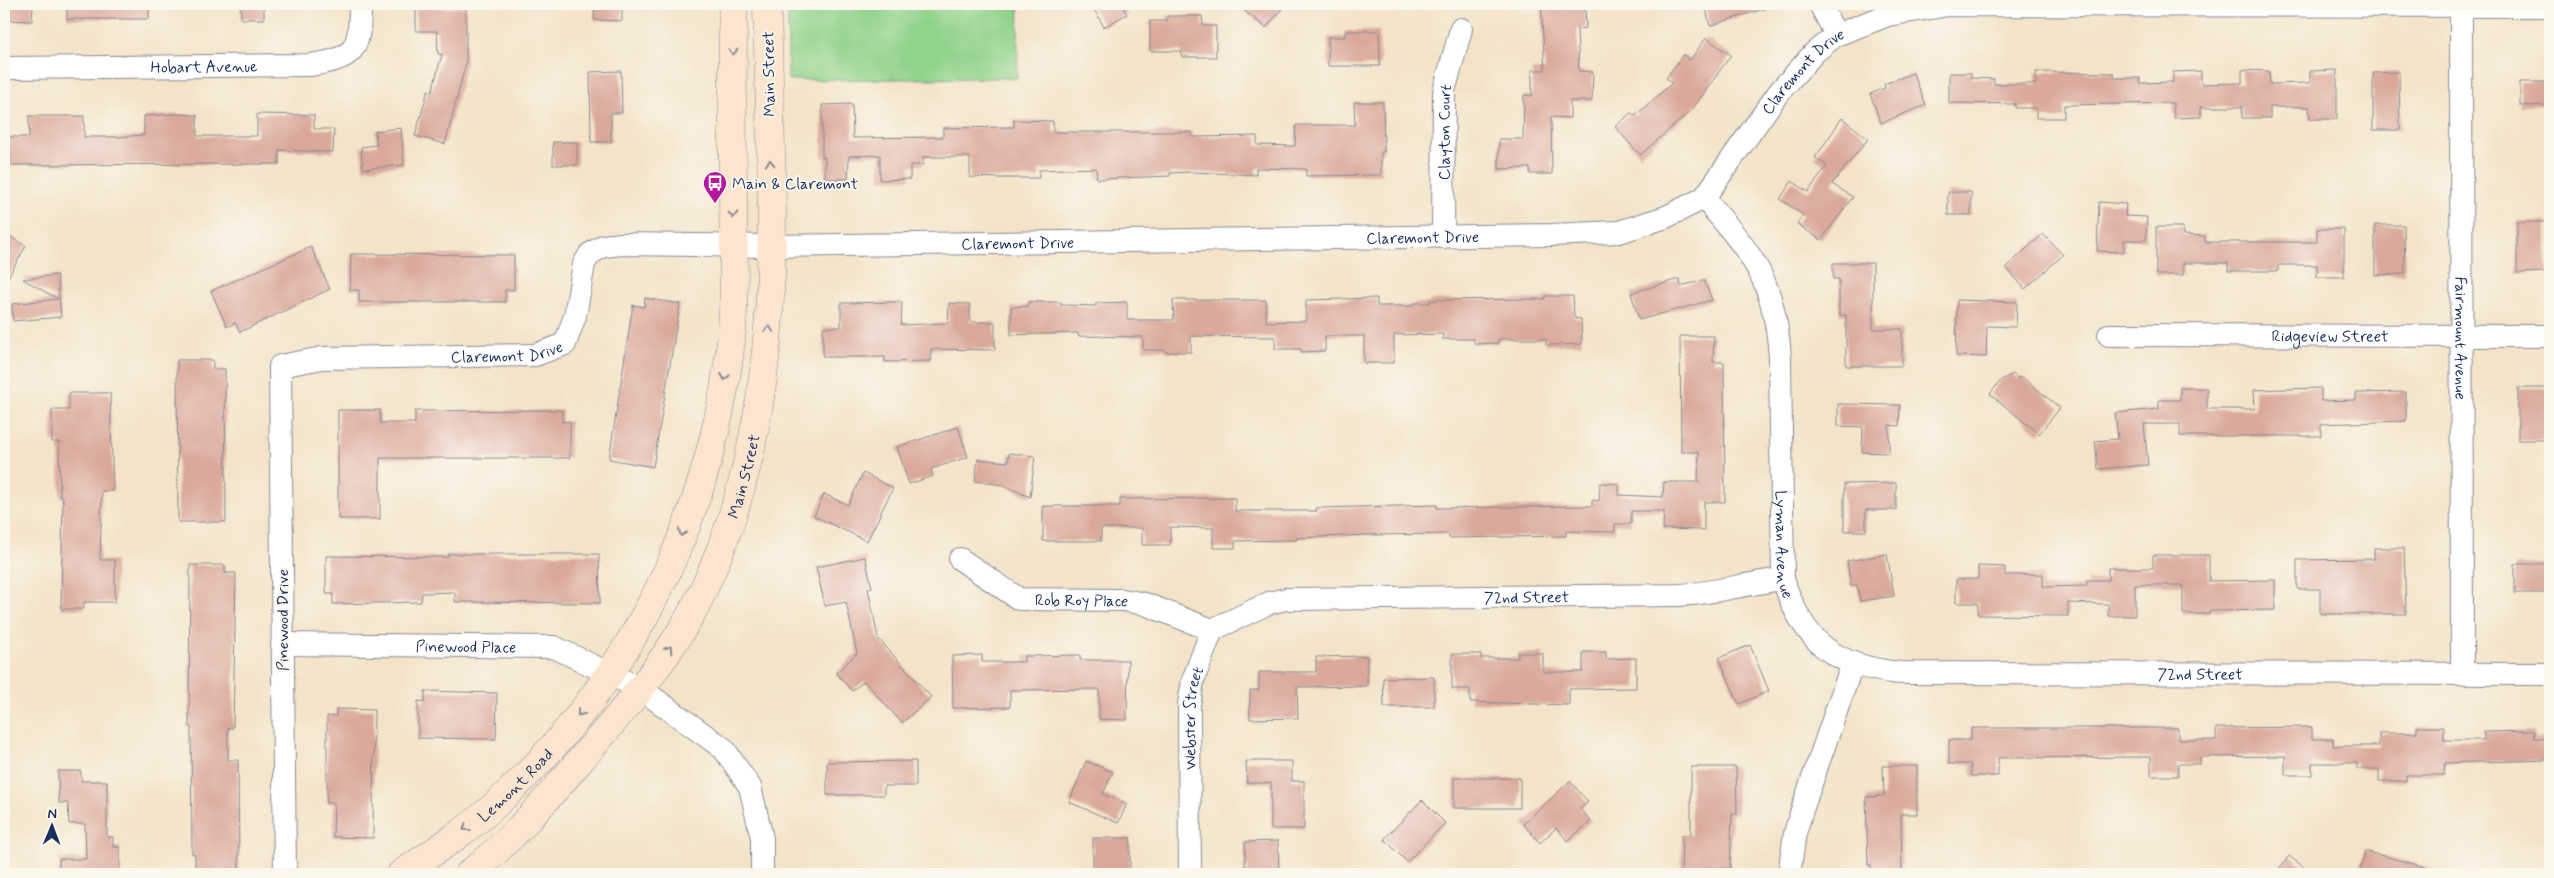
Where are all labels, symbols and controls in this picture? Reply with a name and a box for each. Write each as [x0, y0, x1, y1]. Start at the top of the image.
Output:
street label: Claremont Drive [1757, 24, 1847, 119]
street label: Main Street [758, 30, 781, 117]
one-way arrow [728, 49, 738, 57]
street label: Hobart Avenue [150, 57, 258, 79]
street label: Clayton Court [1434, 82, 1457, 180]
one-way arrow [765, 158, 775, 166]
bus stop icon: Main & Claremont [702, 170, 728, 204]
place label: Main & Claremont [732, 174, 859, 195]
one-way arrow [728, 212, 738, 219]
street label: Claremont Drive [1366, 227, 1479, 250]
street label: Claremont Drive [961, 233, 1074, 255]
street label: Fairmount Avenue [2449, 276, 2471, 400]
one-way arrow [764, 325, 775, 333]
street label: Ridgeview Street [2272, 326, 2389, 348]
street label: Claremont Drive [451, 337, 566, 368]
one-way arrow [720, 373, 731, 381]
street label: Main Street [724, 432, 766, 521]
street label: Lyman Avenue [1770, 490, 1798, 602]
one-way arrow [678, 528, 688, 537]
street label: Pinewood Drive [273, 569, 294, 671]
street label: 72nd Street [1484, 587, 1570, 609]
street label: Rob Roy Place [1035, 590, 1130, 613]
street label: Pinewood Place [416, 636, 516, 659]
one-way arrow [663, 645, 672, 655]
street label: Webster Street [1179, 664, 1209, 770]
street label: 72nd Street [2158, 664, 2243, 686]
one-way arrow [577, 707, 586, 716]
street label: Lemont Road [474, 745, 558, 828]
north arrow [28, 800, 78, 850]
text: N [47, 805, 57, 823]
one-way arrow [462, 822, 472, 831]

